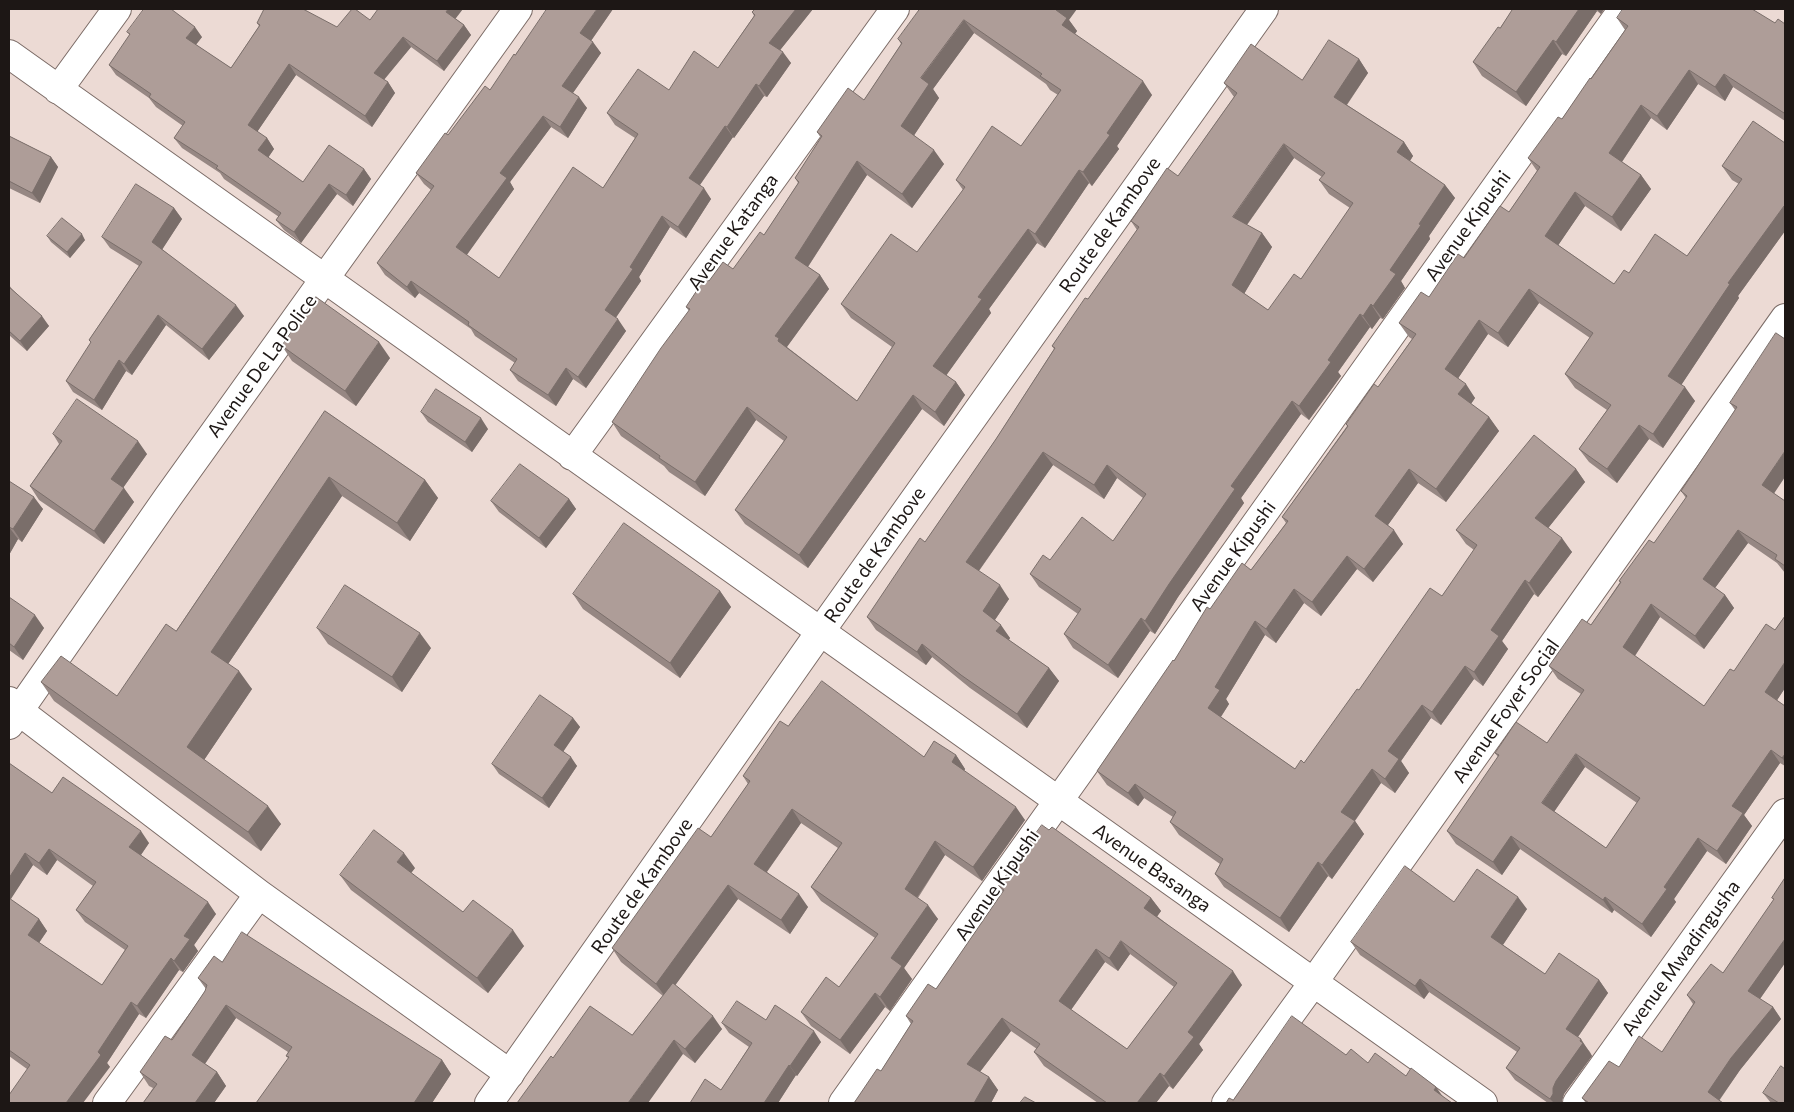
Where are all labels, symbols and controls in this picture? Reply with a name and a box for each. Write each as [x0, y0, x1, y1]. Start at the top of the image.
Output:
street label: Route de Kambove [1054, 153, 1166, 297]
street label: Avenue Kipushi [1420, 166, 1516, 286]
street label: Avenue Katanga [683, 169, 783, 295]
street label: Avenue De La Police [202, 290, 322, 442]
street label: Route de Kambove [819, 483, 931, 627]
street label: Avenue Kipushi [1185, 496, 1281, 616]
street label: Avenue Foyer Social [1448, 635, 1564, 787]
street label: Route de Kambove [586, 814, 698, 958]
street label: Avenue Basanga [1089, 819, 1215, 917]
street label: Avenue Kipushi [950, 825, 1044, 945]
street label: Avenue Mwadingusha [1617, 876, 1745, 1040]

